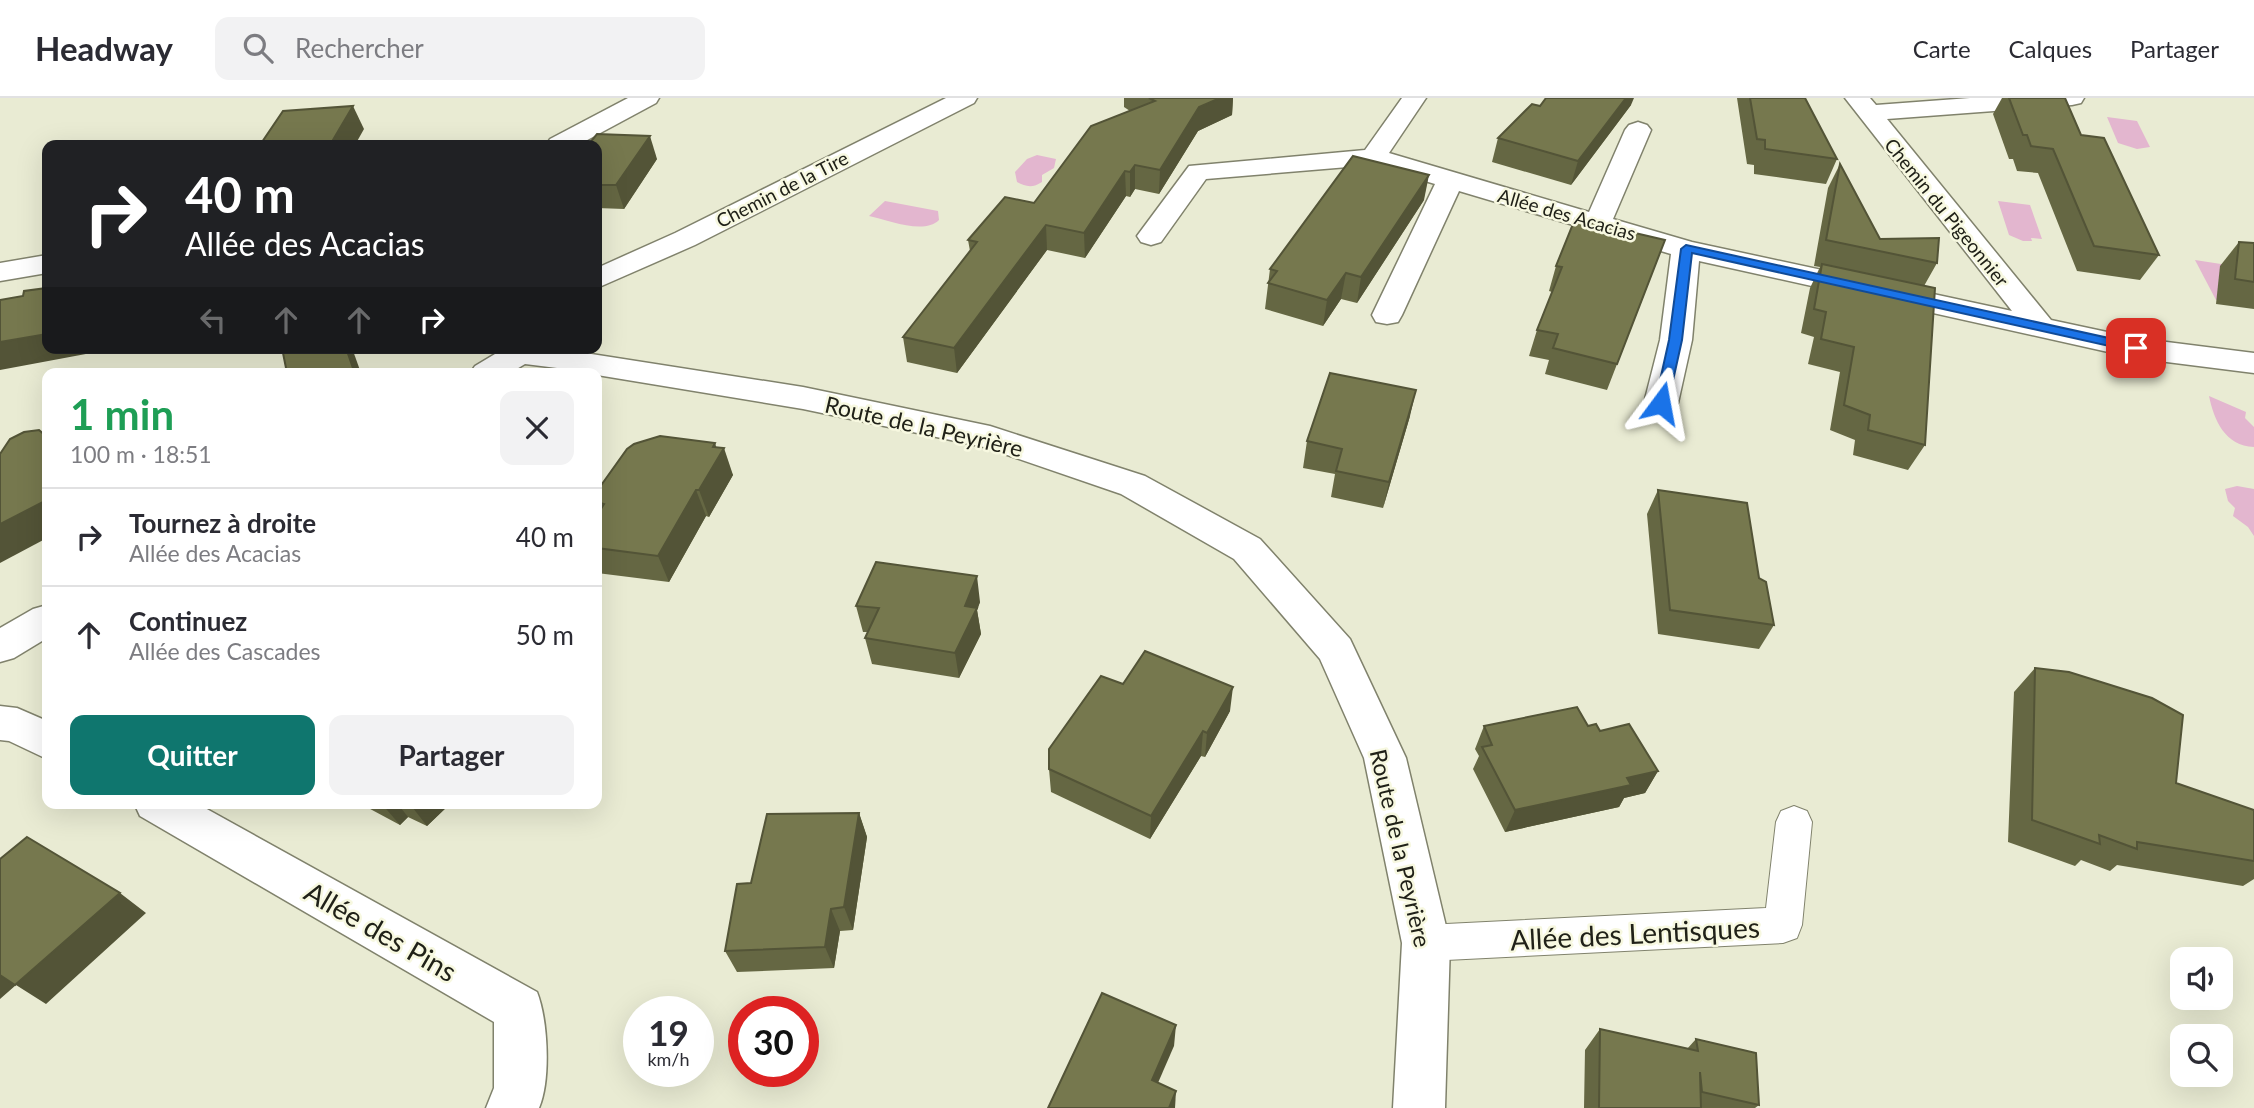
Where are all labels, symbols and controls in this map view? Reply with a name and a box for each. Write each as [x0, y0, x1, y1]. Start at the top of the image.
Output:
search box [215, 17, 705, 80]
text: Headway [35, 28, 173, 68]
icon: search [239, 29, 277, 67]
text: Rechercher [295, 32, 424, 64]
text: Carte [1913, 34, 1971, 63]
text: Calques [2009, 34, 2092, 63]
text: Partager [2130, 34, 2219, 63]
street label: Chemin du Pigeonnier [1880, 133, 2014, 291]
street label: Chemin de la Tire [712, 146, 852, 232]
text: 40 m [185, 165, 295, 223]
icon: right [70, 168, 161, 259]
street label: Allée des Acacias [1495, 183, 1639, 245]
text: Allée des Acacias [185, 224, 425, 263]
icon: left [194, 301, 232, 339]
icon: ahead [267, 301, 305, 339]
icon: ahead [340, 301, 378, 339]
icon: right [413, 301, 451, 339]
pin [2106, 318, 2166, 378]
icon: arrive [2117, 329, 2155, 367]
position arrow [1624, 366, 1698, 440]
text: 1 min [70, 389, 174, 439]
street label: Route de la Peyrière [822, 390, 1026, 462]
button: close [500, 391, 574, 465]
text: 100 m · 18:51 [70, 440, 212, 468]
text: Tournez à droite [129, 507, 316, 539]
icon: right [70, 518, 108, 556]
text: 40 m [516, 521, 574, 553]
text: Allée des Acacias [129, 539, 301, 567]
text: Continuez [129, 605, 247, 637]
icon: ahead [70, 616, 108, 654]
text: 50 m [516, 619, 574, 651]
text: Allée des Cascades [129, 637, 321, 665]
button: Quitter [70, 715, 315, 795]
button: Partager [329, 715, 574, 795]
street label: Route de la Peyrière [1365, 746, 1437, 950]
street label: Allée des Pins [299, 874, 463, 988]
street label: Allée des Lentisques [1509, 909, 1761, 957]
map controls [2170, 947, 2233, 1087]
button: sound [2170, 947, 2233, 1010]
speed limit sign: 30 [728, 996, 819, 1087]
text: 19 [648, 1011, 689, 1053]
button: search [2170, 1024, 2233, 1087]
text: km/h [647, 1048, 690, 1070]

